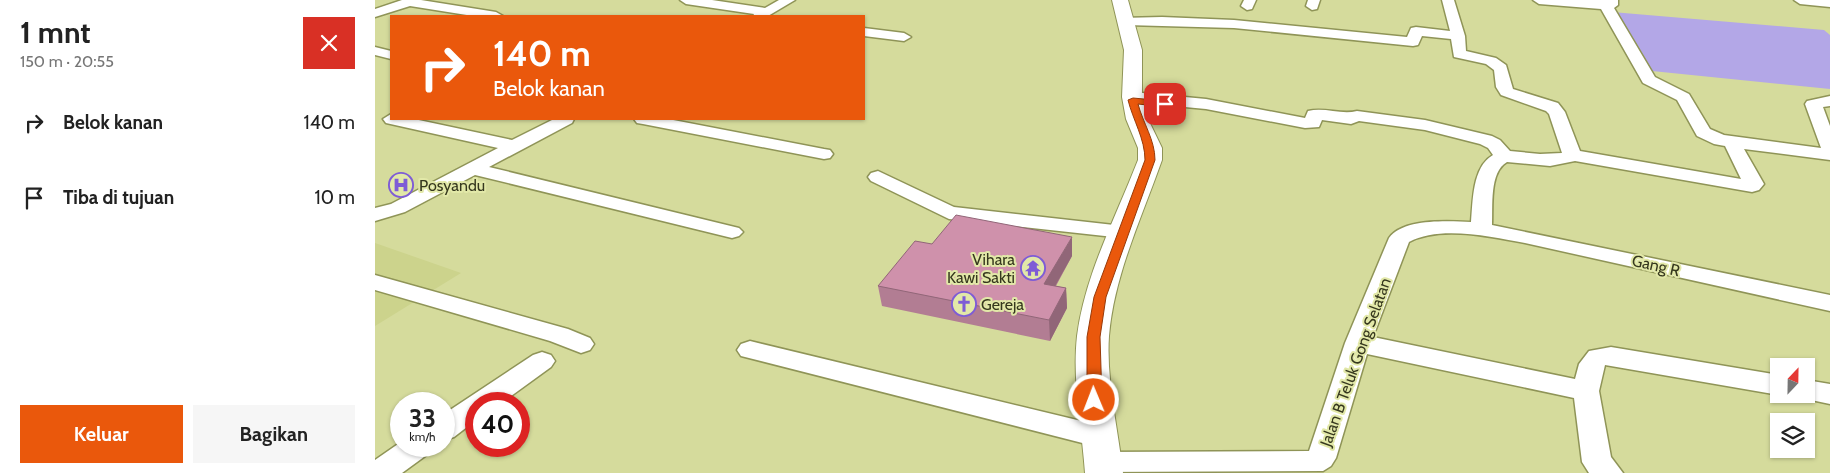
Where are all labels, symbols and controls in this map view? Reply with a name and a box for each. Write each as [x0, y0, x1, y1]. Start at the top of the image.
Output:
text: 1 mnt [20, 14, 91, 51]
button: close [303, 17, 355, 69]
text: 140 m [493, 32, 591, 75]
icon: right [410, 35, 475, 100]
text: 150 m · 20:55 [20, 52, 114, 71]
text: Belok kanan [493, 75, 605, 102]
pin [1144, 83, 1186, 125]
icon: arrive [1151, 90, 1179, 118]
icon: right [20, 109, 48, 137]
text: Belok kanan [63, 111, 163, 134]
text: 140 m [304, 111, 355, 134]
hospital icon: Posyandu [388, 172, 414, 198]
place label: Posyandu [419, 176, 485, 195]
icon: arrive [20, 184, 48, 212]
text: Tiba di tujuan [63, 186, 174, 209]
text: 10 m [315, 186, 355, 209]
place label: Vihara Kawi Sakti [947, 250, 1015, 287]
street label: Gang R [1630, 251, 1682, 280]
temple icon: Vihara Kawi Sakti [1020, 255, 1046, 281]
street label: Jalan B Teluk Gong Selatan [1316, 275, 1395, 450]
church icon: Gereja [951, 291, 977, 317]
place label: Gereja [981, 295, 1024, 314]
north arrow [1770, 358, 1815, 402]
map controls [1770, 358, 1815, 458]
position arrow [1067, 373, 1119, 425]
speed limit sign: 40 [465, 392, 530, 457]
text: 33 [409, 403, 436, 433]
button: Keluar [20, 405, 183, 463]
button: Bagikan [193, 405, 355, 463]
button: layers [1770, 413, 1815, 458]
text: km/h [409, 429, 436, 444]

